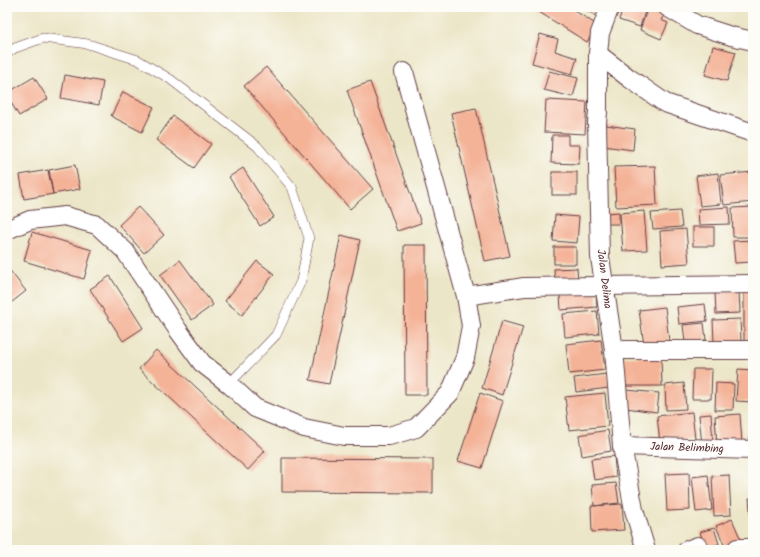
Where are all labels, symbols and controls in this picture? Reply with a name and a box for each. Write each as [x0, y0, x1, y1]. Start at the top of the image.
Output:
street label: Jalan Delima [591, 248, 617, 310]
street label: Jalan Belimbing [650, 438, 724, 458]

